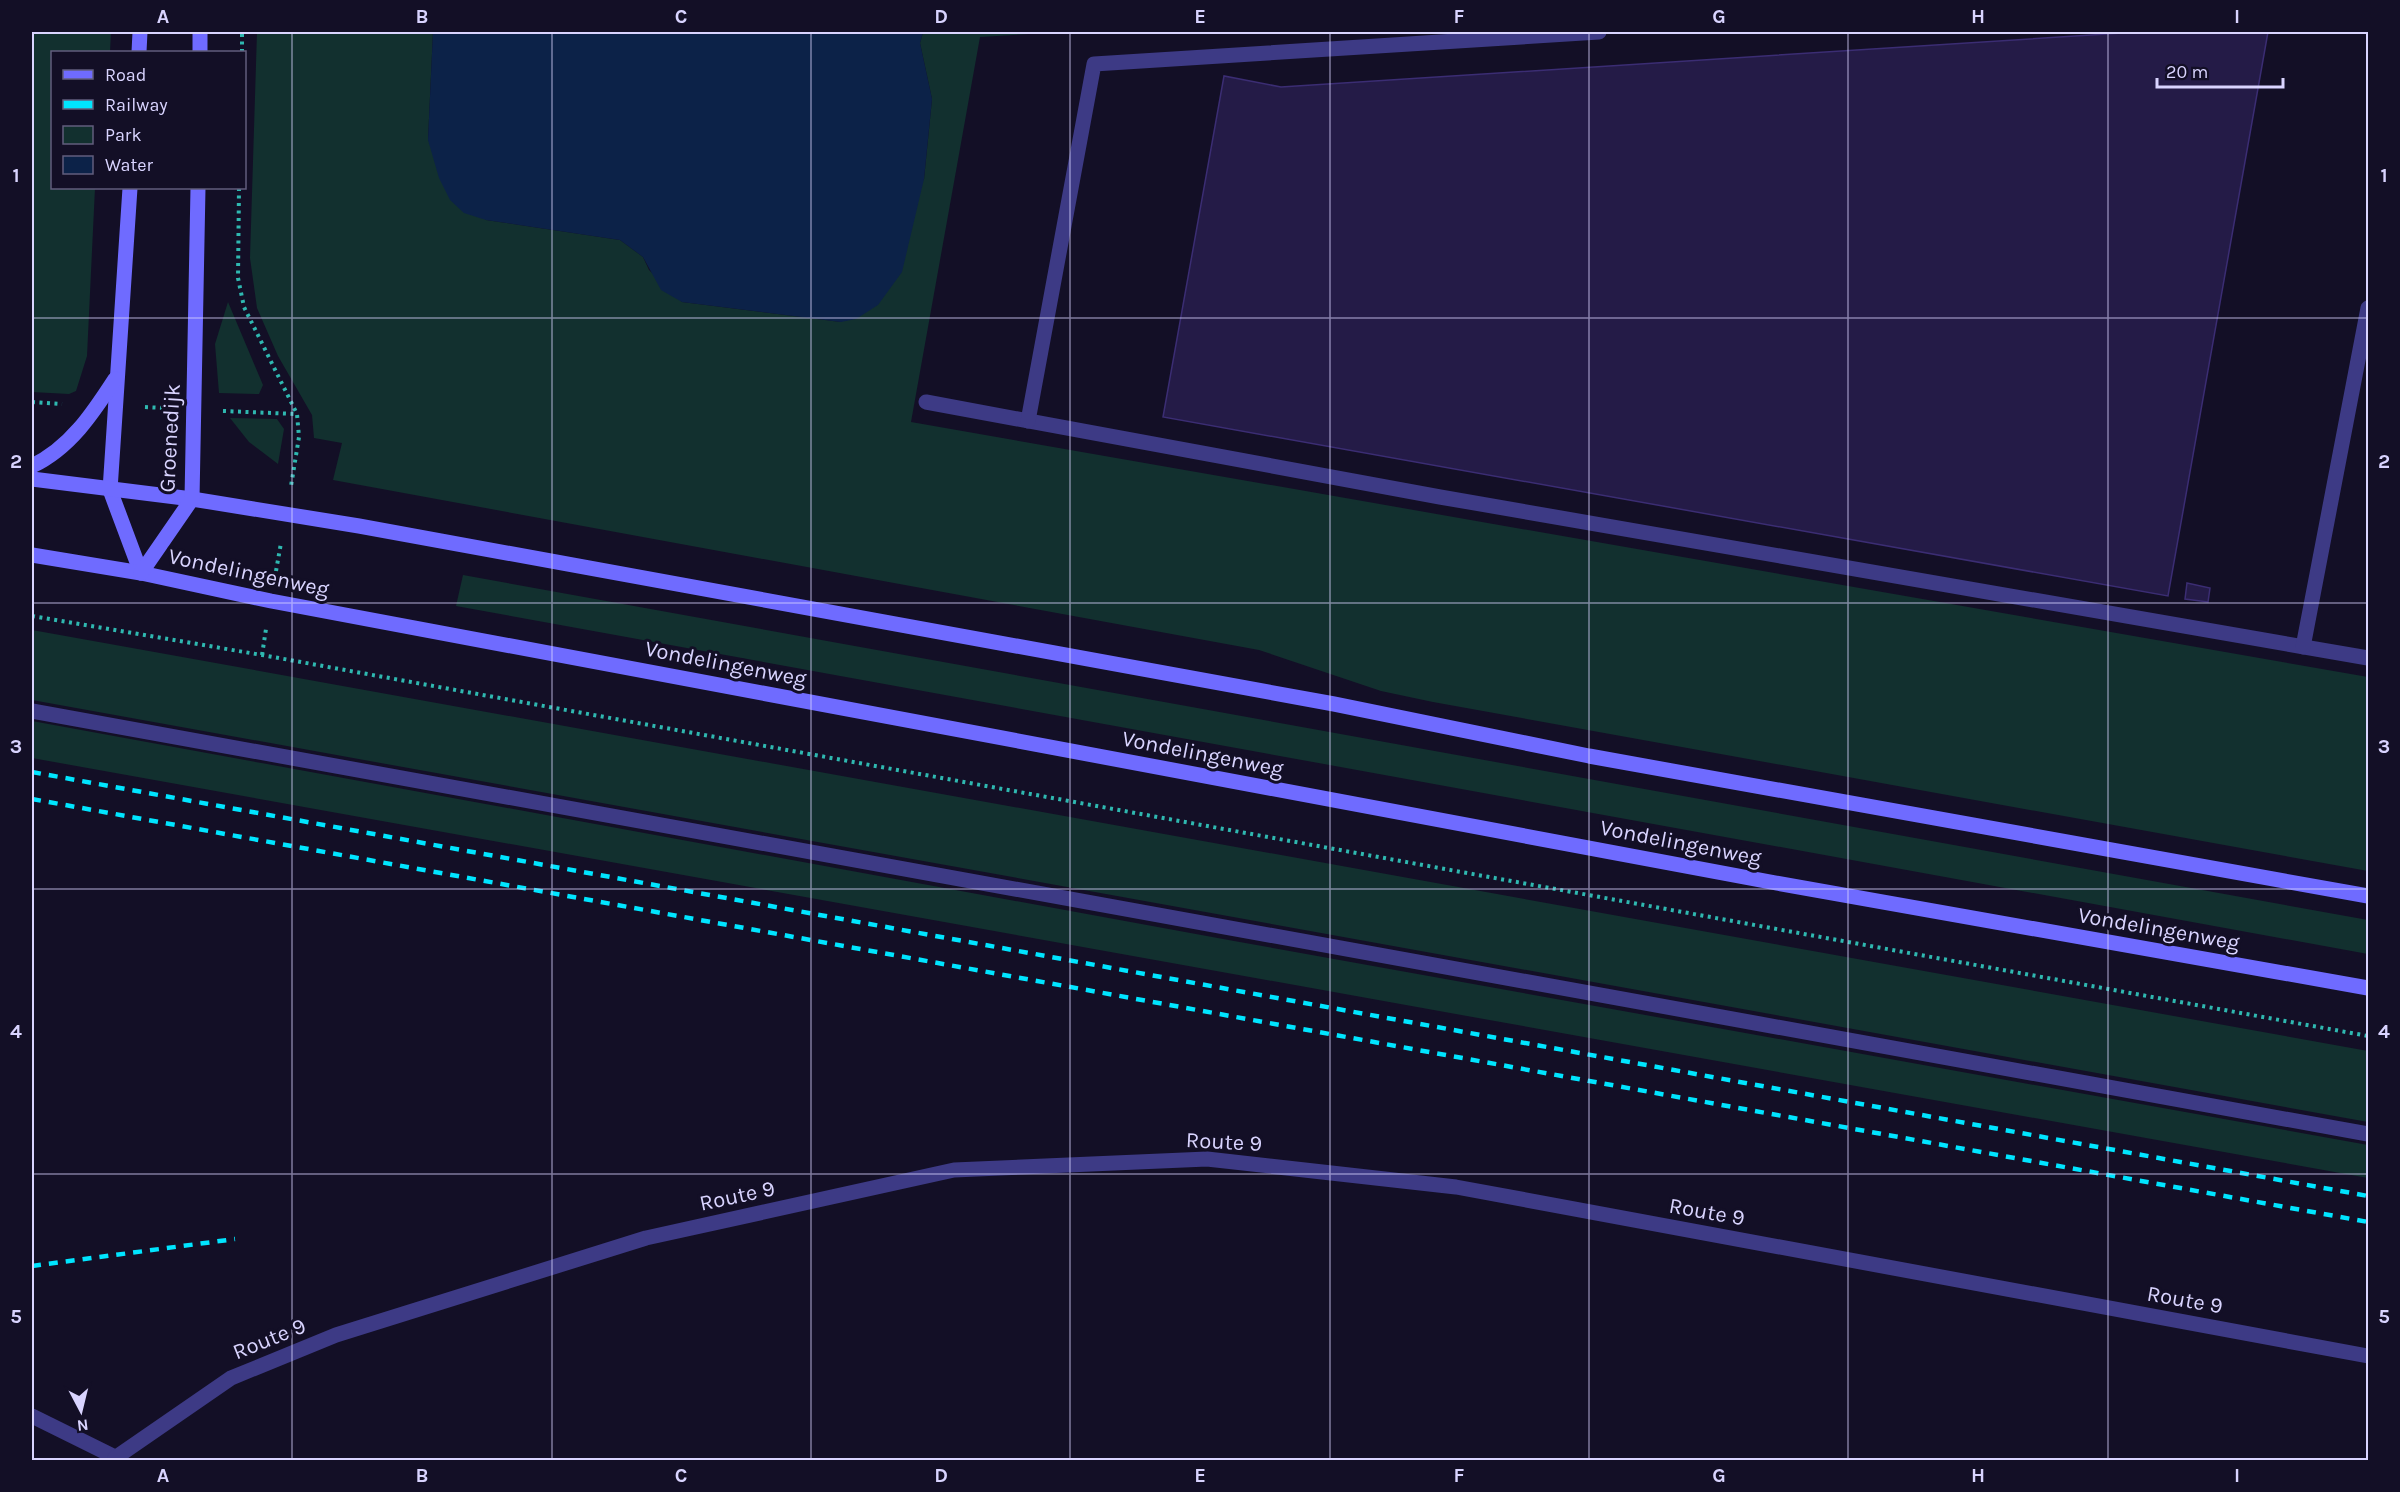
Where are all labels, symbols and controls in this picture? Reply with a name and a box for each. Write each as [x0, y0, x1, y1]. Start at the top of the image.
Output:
text: A [157, 5, 170, 28]
text: B [416, 5, 428, 28]
text: C [675, 5, 687, 28]
text: D [934, 5, 948, 28]
text: E [1194, 5, 1206, 28]
text: F [1454, 5, 1465, 28]
text: G [1712, 5, 1726, 28]
text: H [1971, 5, 1985, 28]
text: I [2234, 5, 2240, 28]
legend [51, 51, 246, 189]
scale bar [2157, 51, 2283, 89]
text: 20 m [2166, 61, 2208, 83]
text: Road [105, 64, 146, 86]
text: Railway [105, 94, 168, 116]
text: Park [105, 124, 142, 146]
text: Water [105, 154, 153, 176]
text: 1 [12, 164, 20, 187]
text: 1 [2380, 164, 2388, 187]
street label: Groenedijk [154, 383, 186, 493]
text: 2 [10, 450, 22, 473]
text: 2 [2378, 450, 2390, 473]
street label: Vondelingenweg [166, 543, 332, 603]
street label: Vondelingenweg [643, 636, 809, 692]
street label: Vondelingenweg [1120, 726, 1286, 782]
text: 3 [10, 735, 22, 758]
text: 3 [2378, 735, 2390, 758]
street label: Vondelingenweg [1598, 815, 1764, 871]
street label: Vondelingenweg [2076, 902, 2242, 956]
text: 4 [10, 1020, 22, 1043]
text: 4 [2378, 1020, 2390, 1043]
street label: Route 9 [1185, 1127, 1263, 1157]
street label: Route 9 [697, 1175, 777, 1217]
street label: Route 9 [1667, 1193, 1747, 1231]
street label: Route 9 [2145, 1281, 2225, 1319]
text: 5 [10, 1305, 22, 1328]
text: 5 [2378, 1305, 2390, 1328]
street label: Route 9 [229, 1313, 310, 1365]
north arrow [51, 1381, 111, 1441]
text: N [76, 1415, 90, 1436]
text: A [157, 1464, 170, 1487]
text: B [416, 1464, 428, 1487]
text: C [675, 1464, 687, 1487]
text: D [934, 1464, 948, 1487]
text: E [1194, 1464, 1206, 1487]
text: F [1454, 1464, 1465, 1487]
text: G [1712, 1464, 1726, 1487]
text: H [1971, 1464, 1985, 1487]
text: I [2234, 1464, 2240, 1487]

